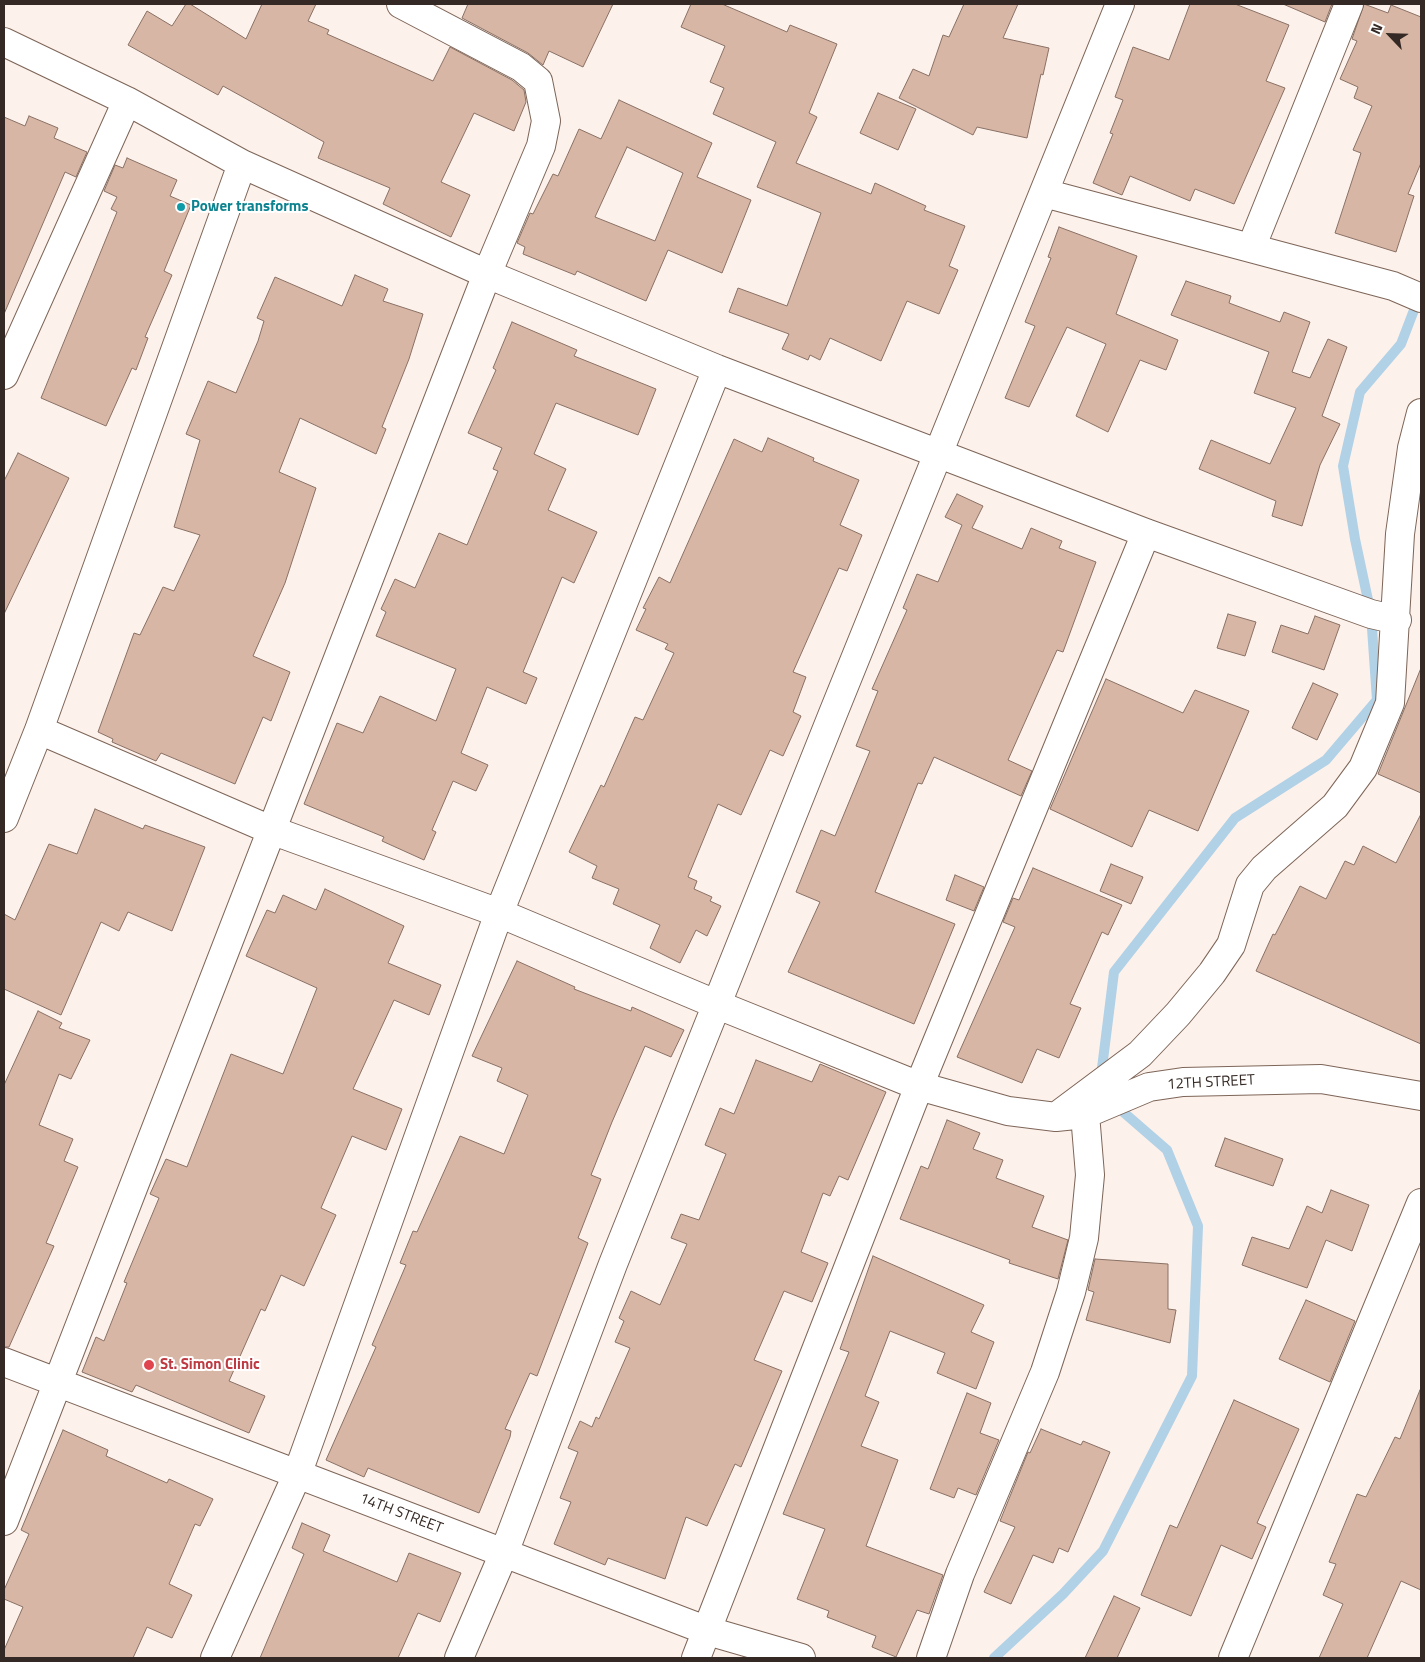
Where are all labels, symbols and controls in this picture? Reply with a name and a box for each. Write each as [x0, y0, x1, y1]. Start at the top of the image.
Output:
north arrow [1365, 10, 1415, 60]
text: N [1364, 20, 1387, 37]
place label: Power transforms [191, 198, 309, 216]
marker: Power transforms [175, 201, 187, 213]
street label: 12TH STREET [1167, 1072, 1255, 1094]
place label: St. Simon Clinic [160, 1356, 260, 1374]
marker: St. Simon Clinic [142, 1358, 156, 1372]
street label: 14TH STREET [357, 1490, 445, 1538]

